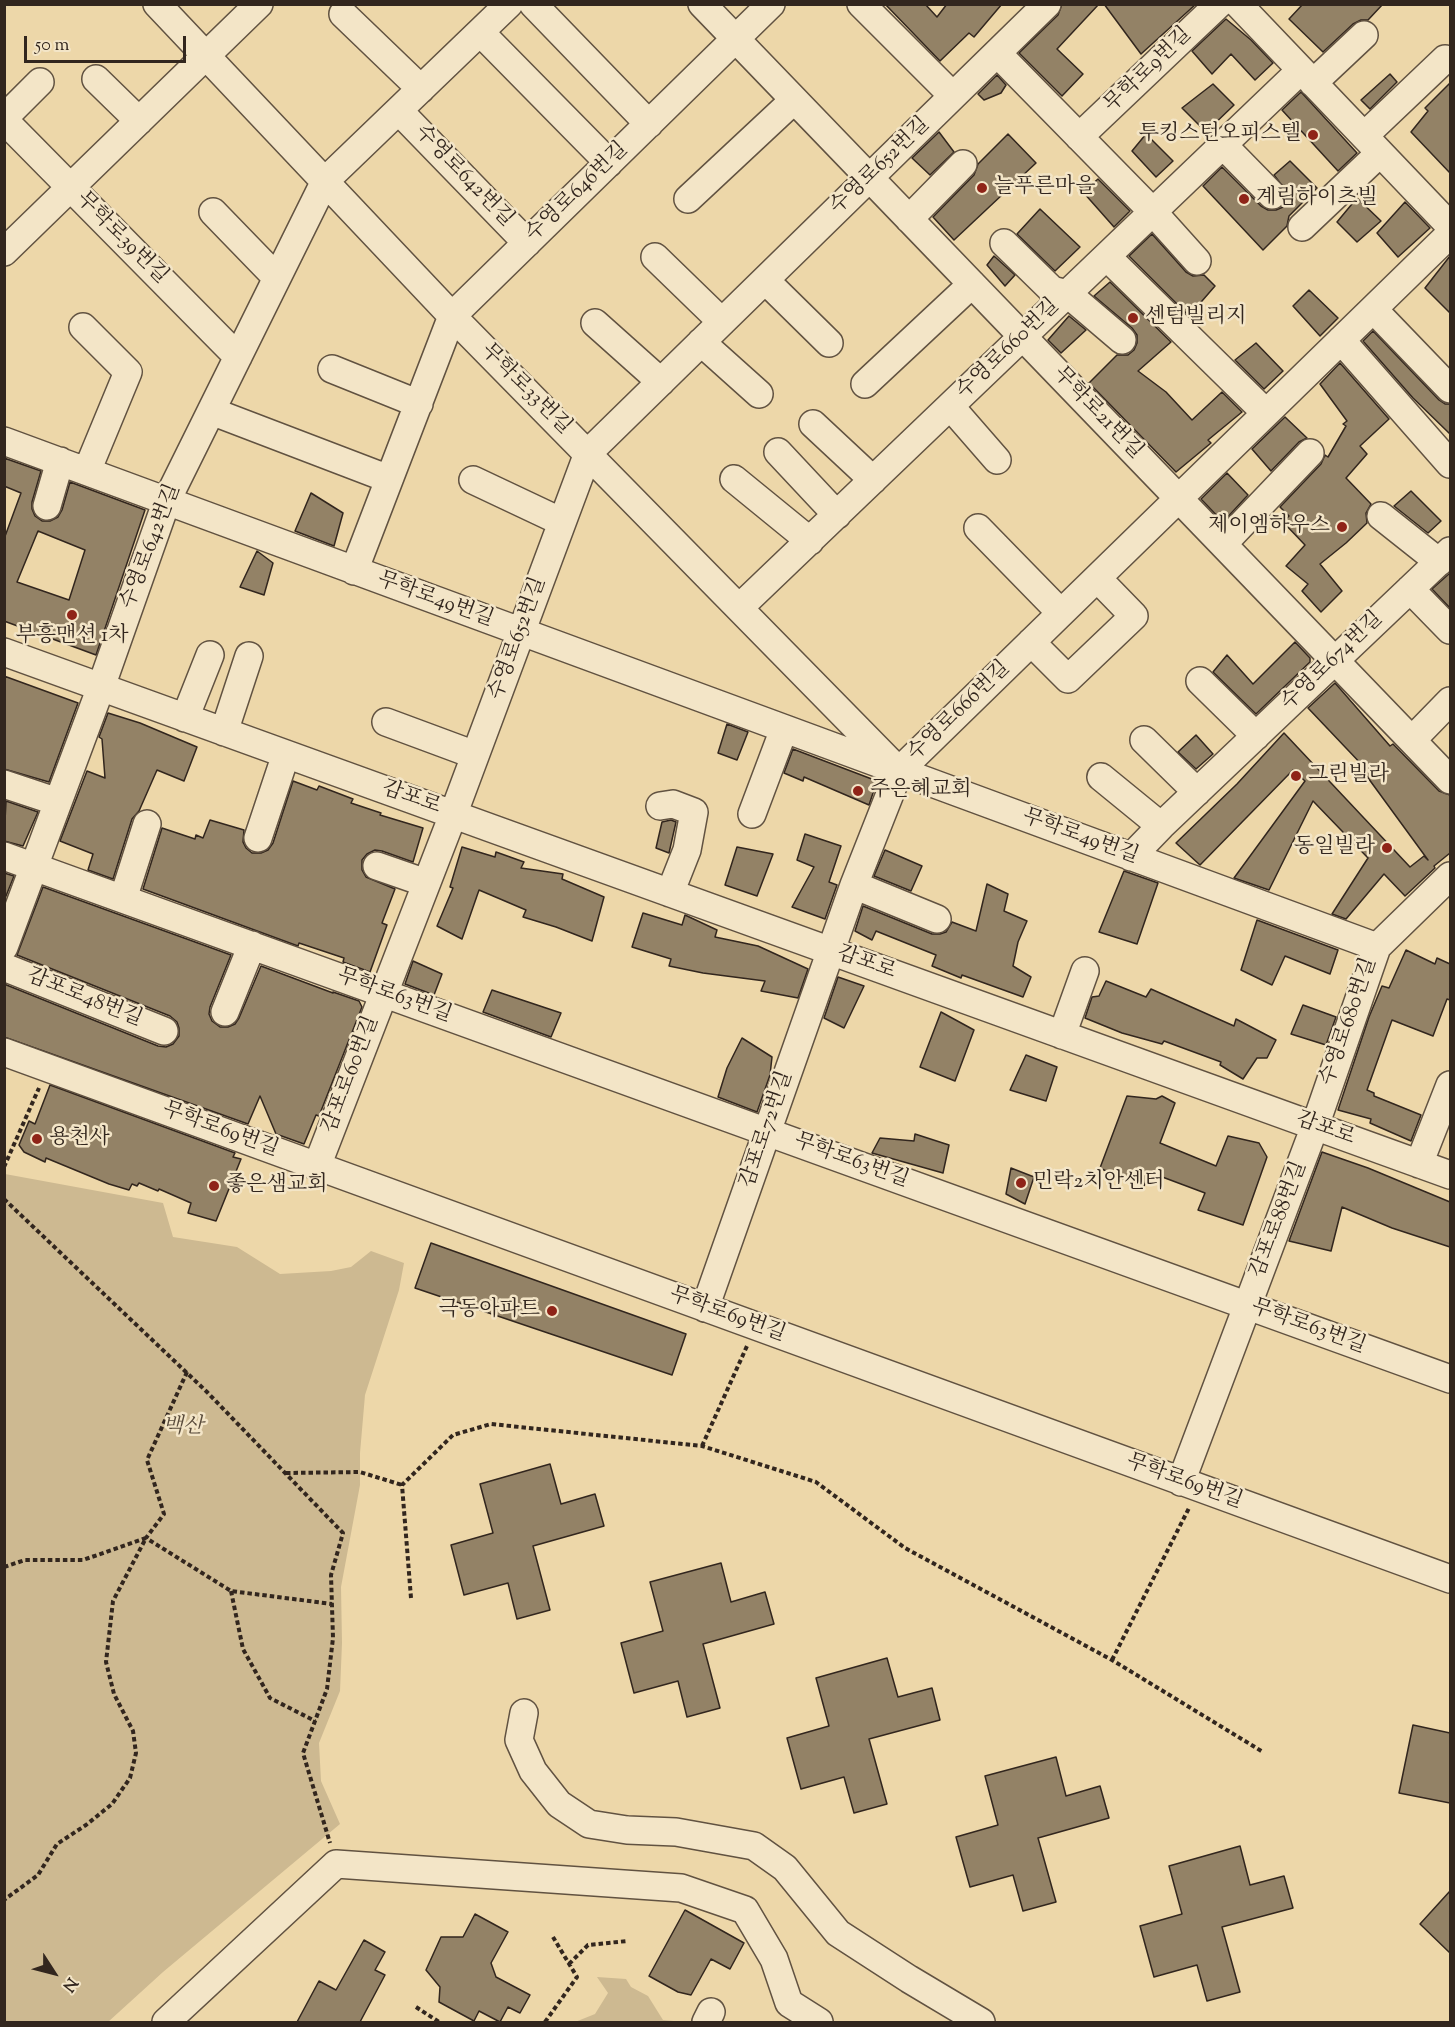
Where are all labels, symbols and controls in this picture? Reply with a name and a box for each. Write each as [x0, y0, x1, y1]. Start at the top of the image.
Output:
street label: 무학로9번길 [1100, 23, 1198, 119]
scale bar [27, 24, 189, 62]
text: 50 m [35, 33, 69, 59]
street label: 수영로652번길 [826, 113, 936, 221]
street label: 수영로642번길 [408, 121, 518, 233]
place label: 투킹스턴오피스텔 [1139, 122, 1301, 148]
marker: 투킹스턴오피스텔 [1306, 128, 1320, 142]
street label: 수영로646번길 [522, 138, 634, 248]
place label: 늘푸른마을 [994, 175, 1095, 201]
marker: 늘푸른마을 [975, 181, 989, 195]
place label: 계림하이츠빌 [1256, 186, 1378, 212]
street label: 무학로39번길 [70, 188, 172, 290]
marker: 계림하이츠빌 [1237, 192, 1251, 206]
street label: 수영로660번길 [952, 295, 1066, 405]
place label: 센텀빌리지 [1145, 305, 1246, 331]
marker: 센텀빌리지 [1126, 311, 1140, 325]
street label: 무학로33번길 [474, 339, 576, 441]
street label: 무학로21번길 [1047, 363, 1147, 465]
street label: 수영로642번길 [117, 481, 187, 613]
place label: 제이엠하우스 [1208, 514, 1330, 540]
marker: 제이엠하우스 [1335, 520, 1349, 534]
street label: 무학로49번길 [373, 568, 497, 634]
street label: 수영로652번길 [485, 574, 553, 704]
street label: 수영로674번길 [1277, 607, 1389, 717]
marker: 부흥맨션 1차 [65, 608, 79, 622]
place label: 부흥맨션 1차 [15, 624, 129, 650]
street label: 수영로666번길 [904, 657, 1016, 767]
place label: 그린빌라 [1308, 763, 1389, 789]
marker: 그린빌라 [1289, 769, 1303, 783]
street label: 감포로 [378, 777, 444, 821]
place label: 주은혜교회 [870, 778, 971, 804]
marker: 주은혜교회 [851, 784, 865, 798]
street label: 무학로49번길 [1018, 805, 1142, 871]
place label: 동일빌라 [1294, 835, 1375, 861]
marker: 동일빌라 [1380, 841, 1394, 855]
street label: 감포로 [833, 942, 899, 986]
street label: 수영로680번길 [1316, 955, 1384, 1089]
street label: 감포로48번길 [22, 964, 146, 1034]
street label: 무학로63번길 [333, 965, 455, 1029]
street label: 감포로60번길 [318, 1013, 386, 1137]
street label: 감포로72번길 [736, 1068, 800, 1192]
street label: 무학로69번길 [158, 1098, 282, 1164]
street label: 감포로 [1292, 1108, 1358, 1152]
place label: 용천사 [49, 1126, 110, 1152]
street label: 무학로63번길 [790, 1130, 912, 1194]
marker: 용천사 [30, 1132, 44, 1146]
street label: 감포로88번길 [1246, 1158, 1314, 1282]
place label: 민락2치안센터 [1033, 1170, 1165, 1196]
place label: 좋은샘교회 [226, 1173, 327, 1199]
marker: 민락2치안센터 [1014, 1176, 1028, 1190]
marker: 좋은샘교회 [207, 1179, 221, 1193]
street label: 무학로69번길 [665, 1283, 789, 1349]
street label: 무학로63번길 [1247, 1296, 1369, 1360]
place label: 극동아파트 [439, 1298, 540, 1324]
marker: 극동아파트 [545, 1304, 559, 1318]
park label: 백산 [163, 1415, 203, 1441]
street label: 무학로69번길 [1122, 1450, 1246, 1516]
north arrow [24, 1943, 84, 2003]
text: N [56, 1972, 82, 1996]

